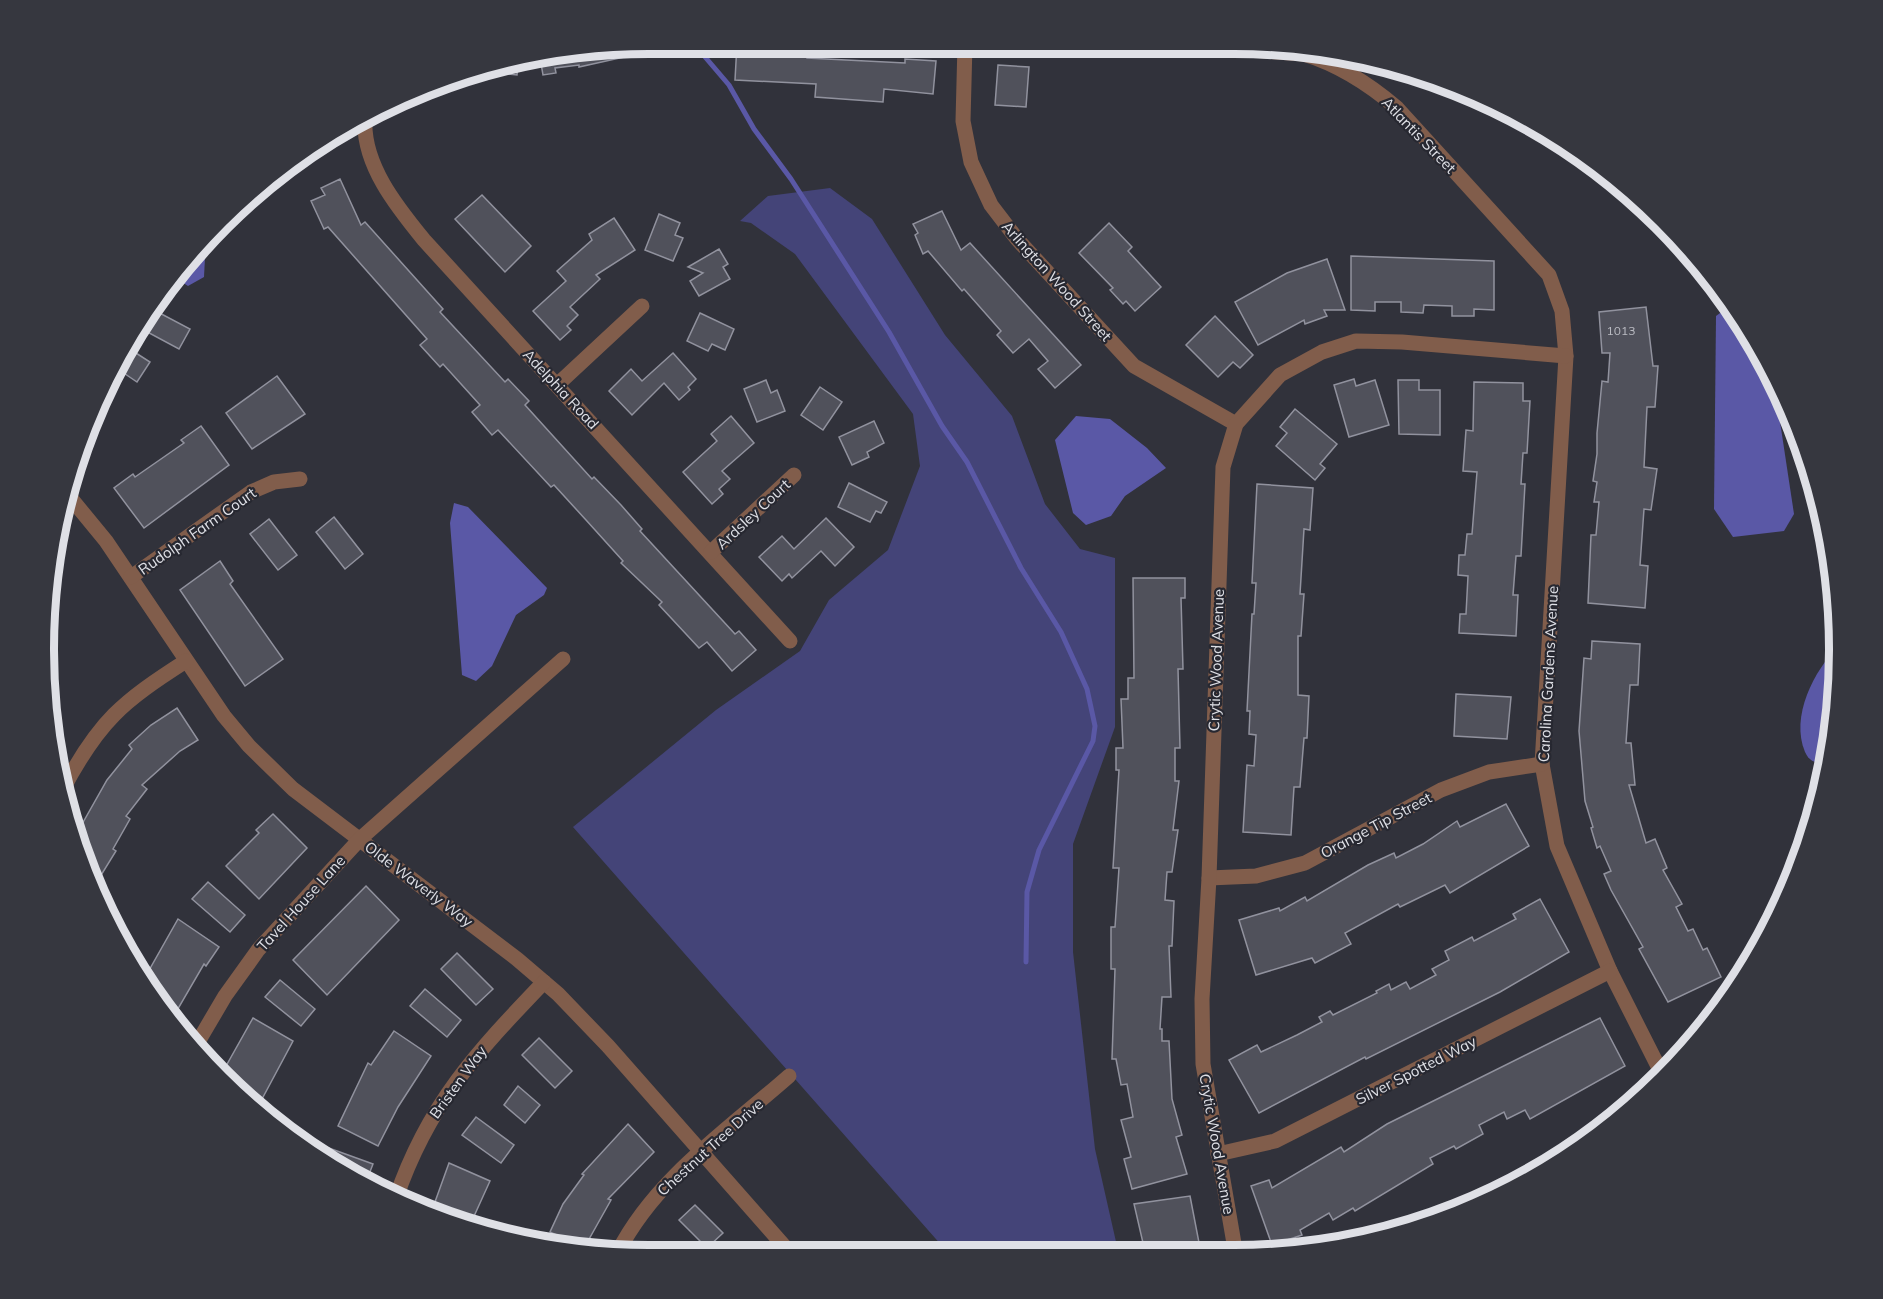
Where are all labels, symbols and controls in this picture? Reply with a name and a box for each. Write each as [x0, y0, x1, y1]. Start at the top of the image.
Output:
street label: Atlantis Street [1378, 93, 1460, 177]
street label: Arlington Wood Street [998, 217, 1116, 345]
house number: 1013 [1607, 323, 1635, 338]
street label: Adelphia Road [519, 345, 603, 433]
street label: Ardsley Court [712, 475, 794, 553]
street label: Rudolph Farm Court [134, 483, 260, 579]
street label: Carolina Gardens Avenue [1534, 585, 1562, 763]
street label: Crytic Wood Avenue [1204, 588, 1228, 732]
street label: Orange Tip Street [1317, 788, 1435, 862]
street label: Olde Waverly Way [361, 837, 477, 931]
street label: Tavel House Lane [253, 851, 349, 955]
street label: Silver Spotted Way [1353, 1031, 1479, 1109]
street label: Bristen Way [425, 1042, 491, 1122]
street label: Crytic Wood Avenue [1195, 1072, 1239, 1216]
street label: Chestnut Tree Drive [653, 1094, 767, 1200]

